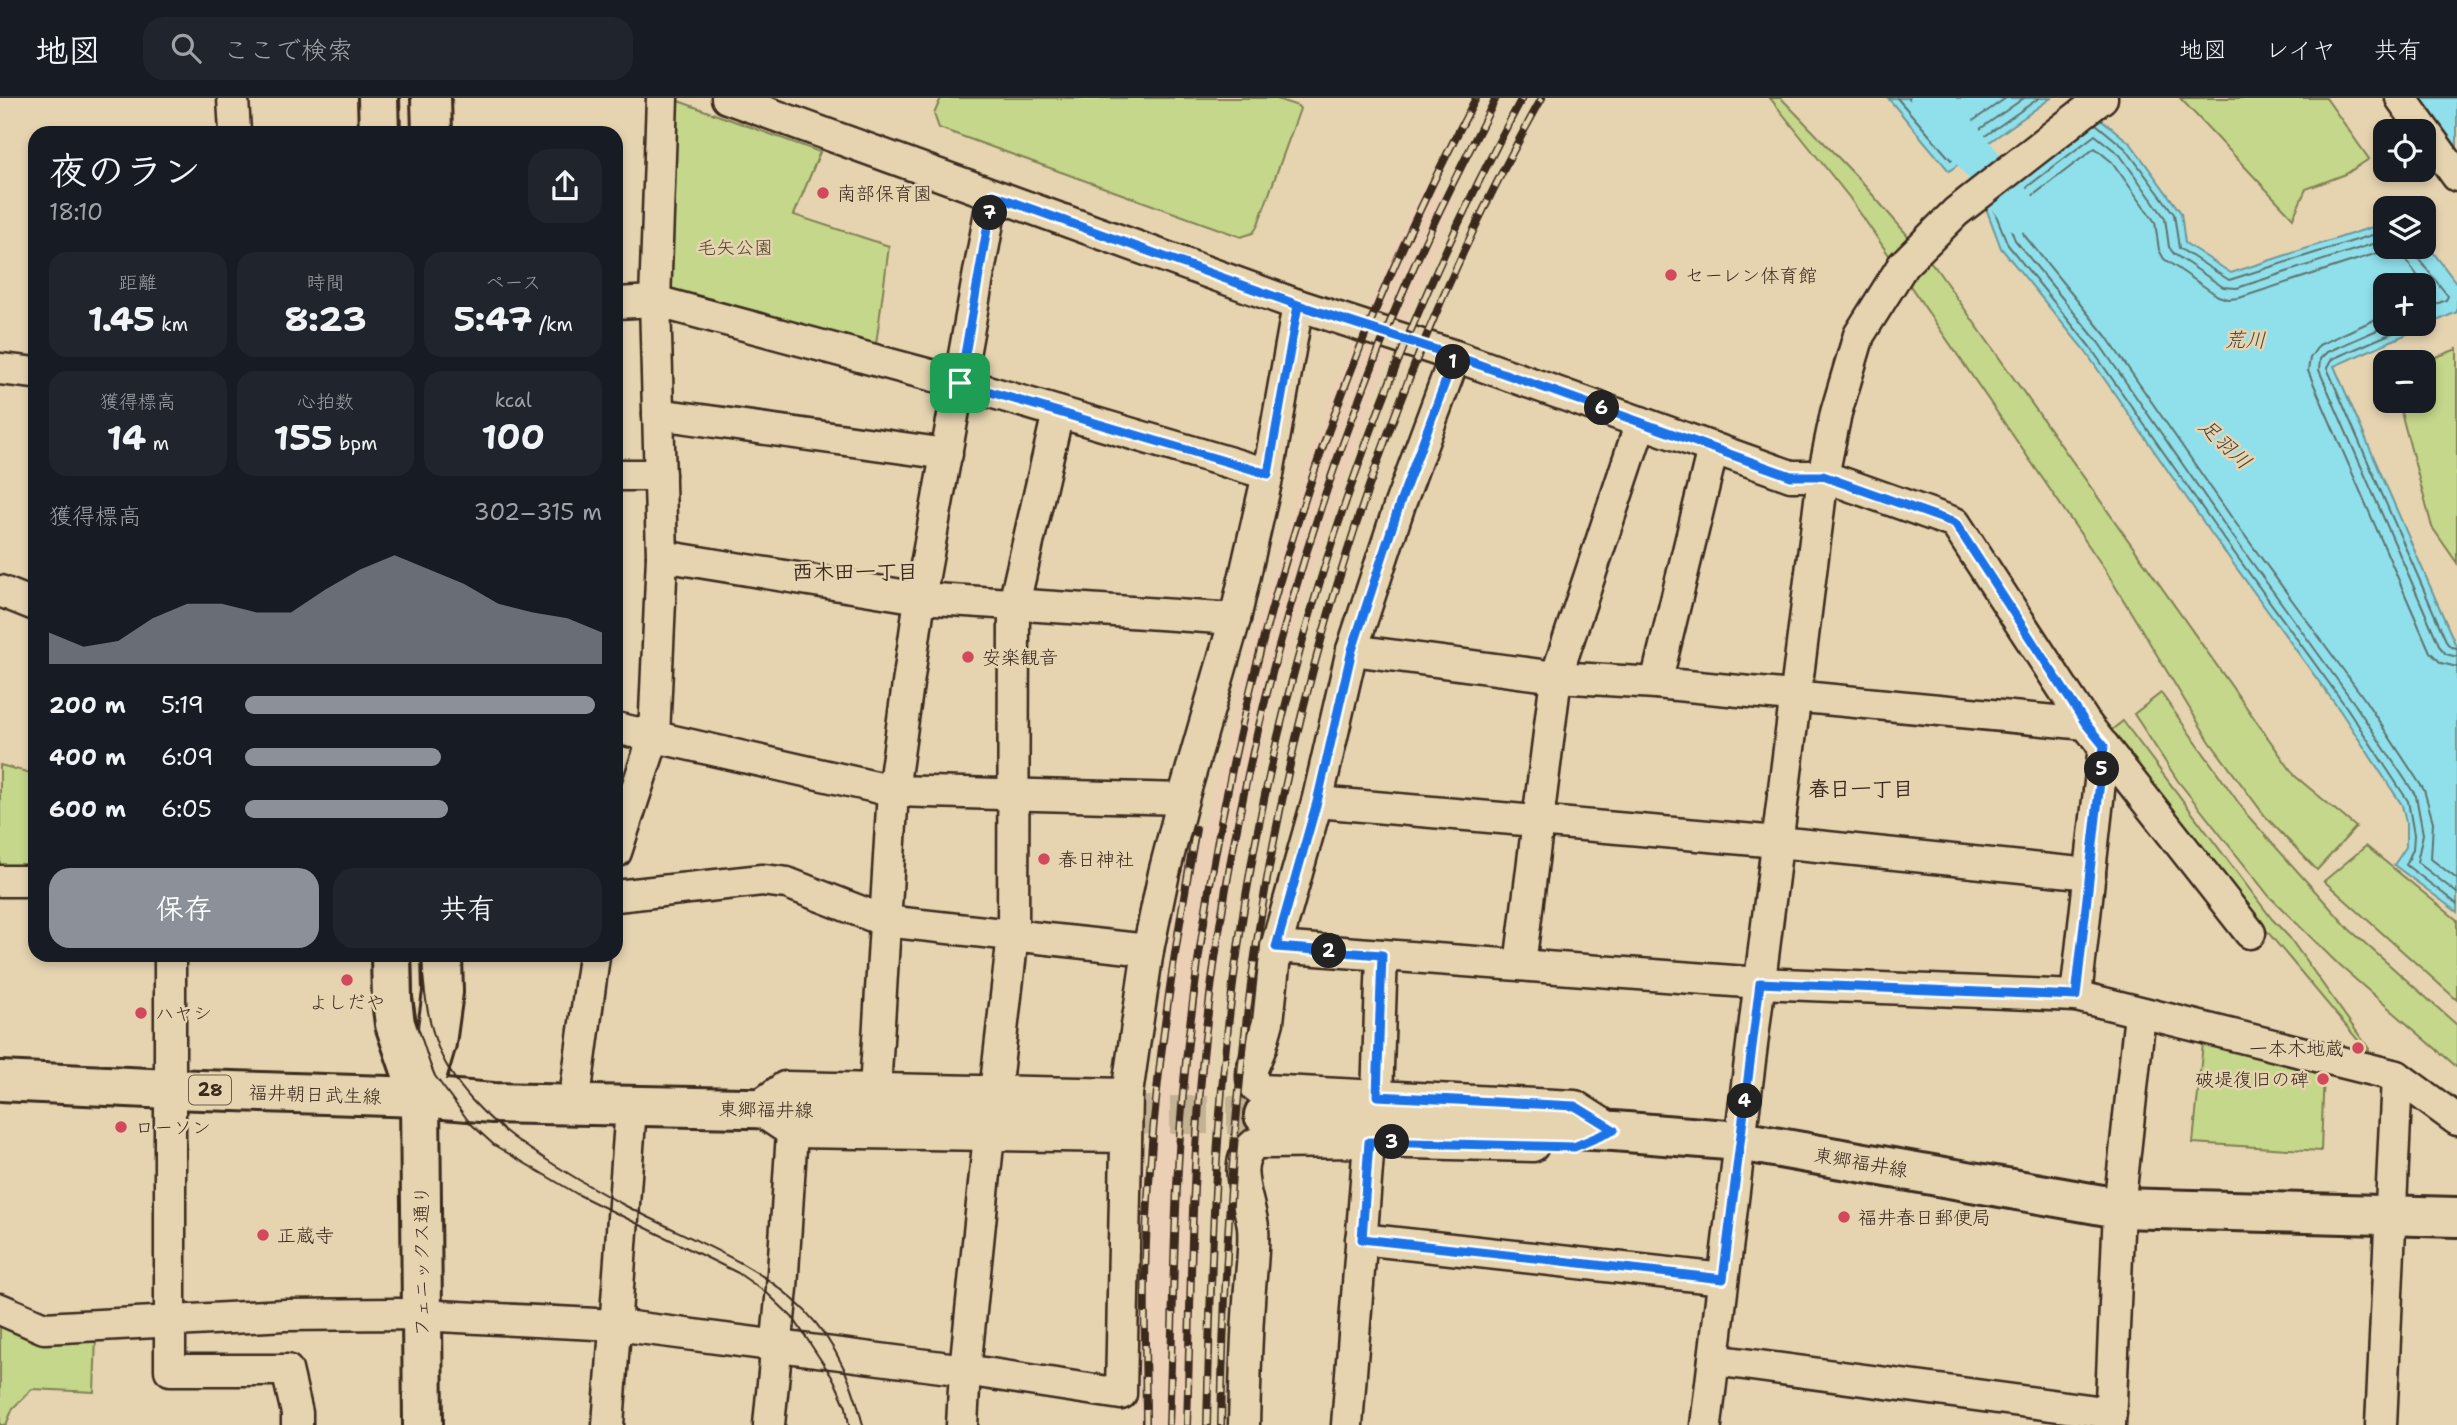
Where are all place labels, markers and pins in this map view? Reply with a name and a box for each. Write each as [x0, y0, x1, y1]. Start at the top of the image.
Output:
place label: 南部保育園 [837, 181, 932, 206]
marker: 南部保育園 [815, 185, 831, 201]
pin: 7 [972, 195, 1007, 230]
place label: セーレン体育館 [1685, 263, 1817, 288]
marker: セーレン体育館 [1663, 267, 1679, 283]
pin: 1 [1436, 344, 1470, 380]
pin [930, 353, 990, 413]
pin: 6 [1584, 390, 1620, 426]
place label: 安楽観音 [982, 645, 1058, 670]
marker: 安楽観音 [960, 649, 976, 665]
pin: 5 [2084, 752, 2120, 786]
place label: 春日神社 [1058, 847, 1134, 872]
marker: 春日神社 [1036, 851, 1052, 867]
pin: 2 [1312, 934, 1346, 968]
marker: よしだや [339, 972, 355, 988]
place label: よしだや [309, 990, 385, 1015]
place label: ハヤシ [155, 1001, 212, 1026]
marker: ハヤシ [133, 1005, 149, 1021]
place label: 一本木地蔵 [2249, 1036, 2344, 1061]
marker: 一本木地蔵 [2350, 1040, 2366, 1056]
place label: 破堤復旧の碑 [2195, 1067, 2309, 1092]
marker: 破堤復旧の碑 [2315, 1071, 2331, 1087]
pin: 4 [1728, 1084, 1762, 1118]
place label: ローソン [135, 1115, 211, 1140]
marker: ローソン [113, 1119, 129, 1135]
pin: 3 [1374, 1124, 1410, 1160]
place label: 福井春日郵便局 [1858, 1205, 1991, 1230]
marker: 福井春日郵便局 [1836, 1209, 1852, 1225]
place label: 正蔵寺 [277, 1223, 334, 1248]
marker: 正蔵寺 [255, 1227, 271, 1243]

